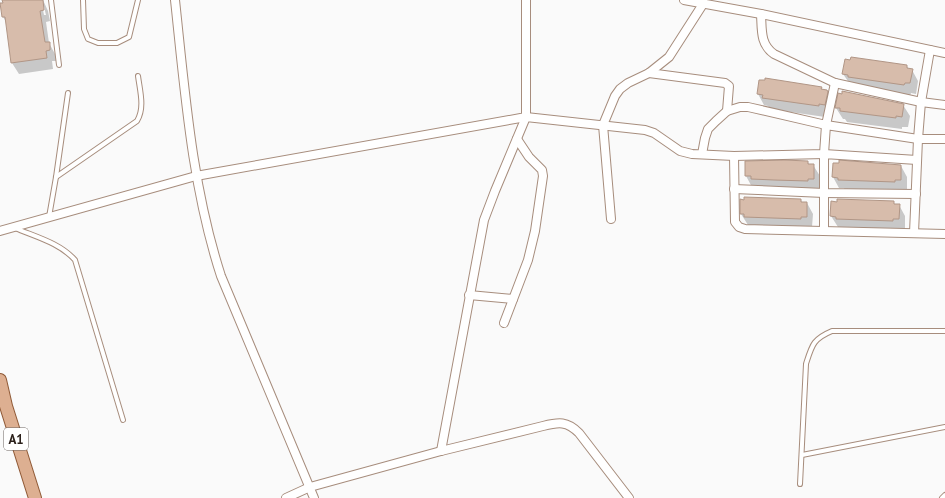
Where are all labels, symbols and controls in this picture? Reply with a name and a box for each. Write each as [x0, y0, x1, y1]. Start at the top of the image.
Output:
road number: A1 [4, 428, 28, 450]

